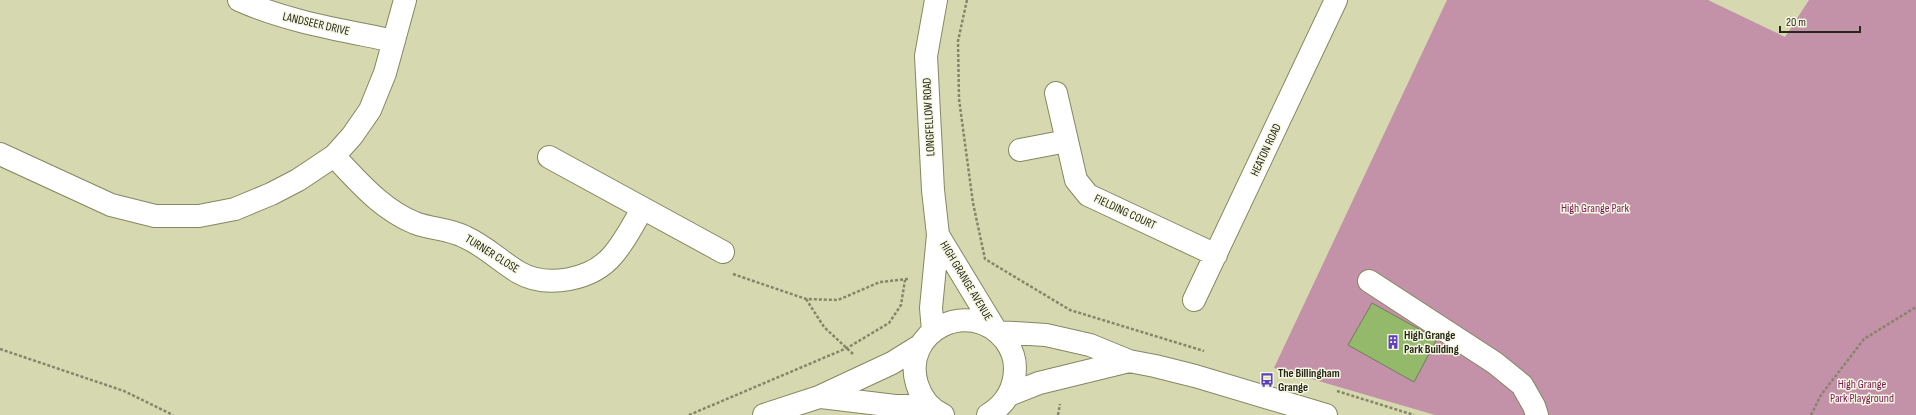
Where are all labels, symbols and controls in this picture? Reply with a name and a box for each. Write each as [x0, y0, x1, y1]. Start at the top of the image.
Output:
scale bar [1780, 8, 1860, 34]
street label: LANDSEER DRIVE [281, 9, 351, 39]
text: 20 m [1786, 15, 1806, 30]
street label: LONGFELLOW ROAD [919, 77, 939, 157]
street label: HEATON ROAD [1247, 121, 1285, 179]
street label: FIELDING COURT [1092, 191, 1159, 233]
park label: High Grange Park [1561, 201, 1630, 216]
street label: TURNER CLOSE [462, 232, 522, 277]
street label: HIGH GRANGE AVENUE [936, 238, 996, 324]
place label: High Grange Park Building [1404, 328, 1459, 357]
building icon: High Grange Park Building [1385, 334, 1401, 350]
place label: The Billingham Grange [1278, 366, 1340, 395]
bus stop icon: The Billingham Grange [1259, 372, 1275, 388]
park label: High Grange Park Playground [1830, 377, 1894, 406]

